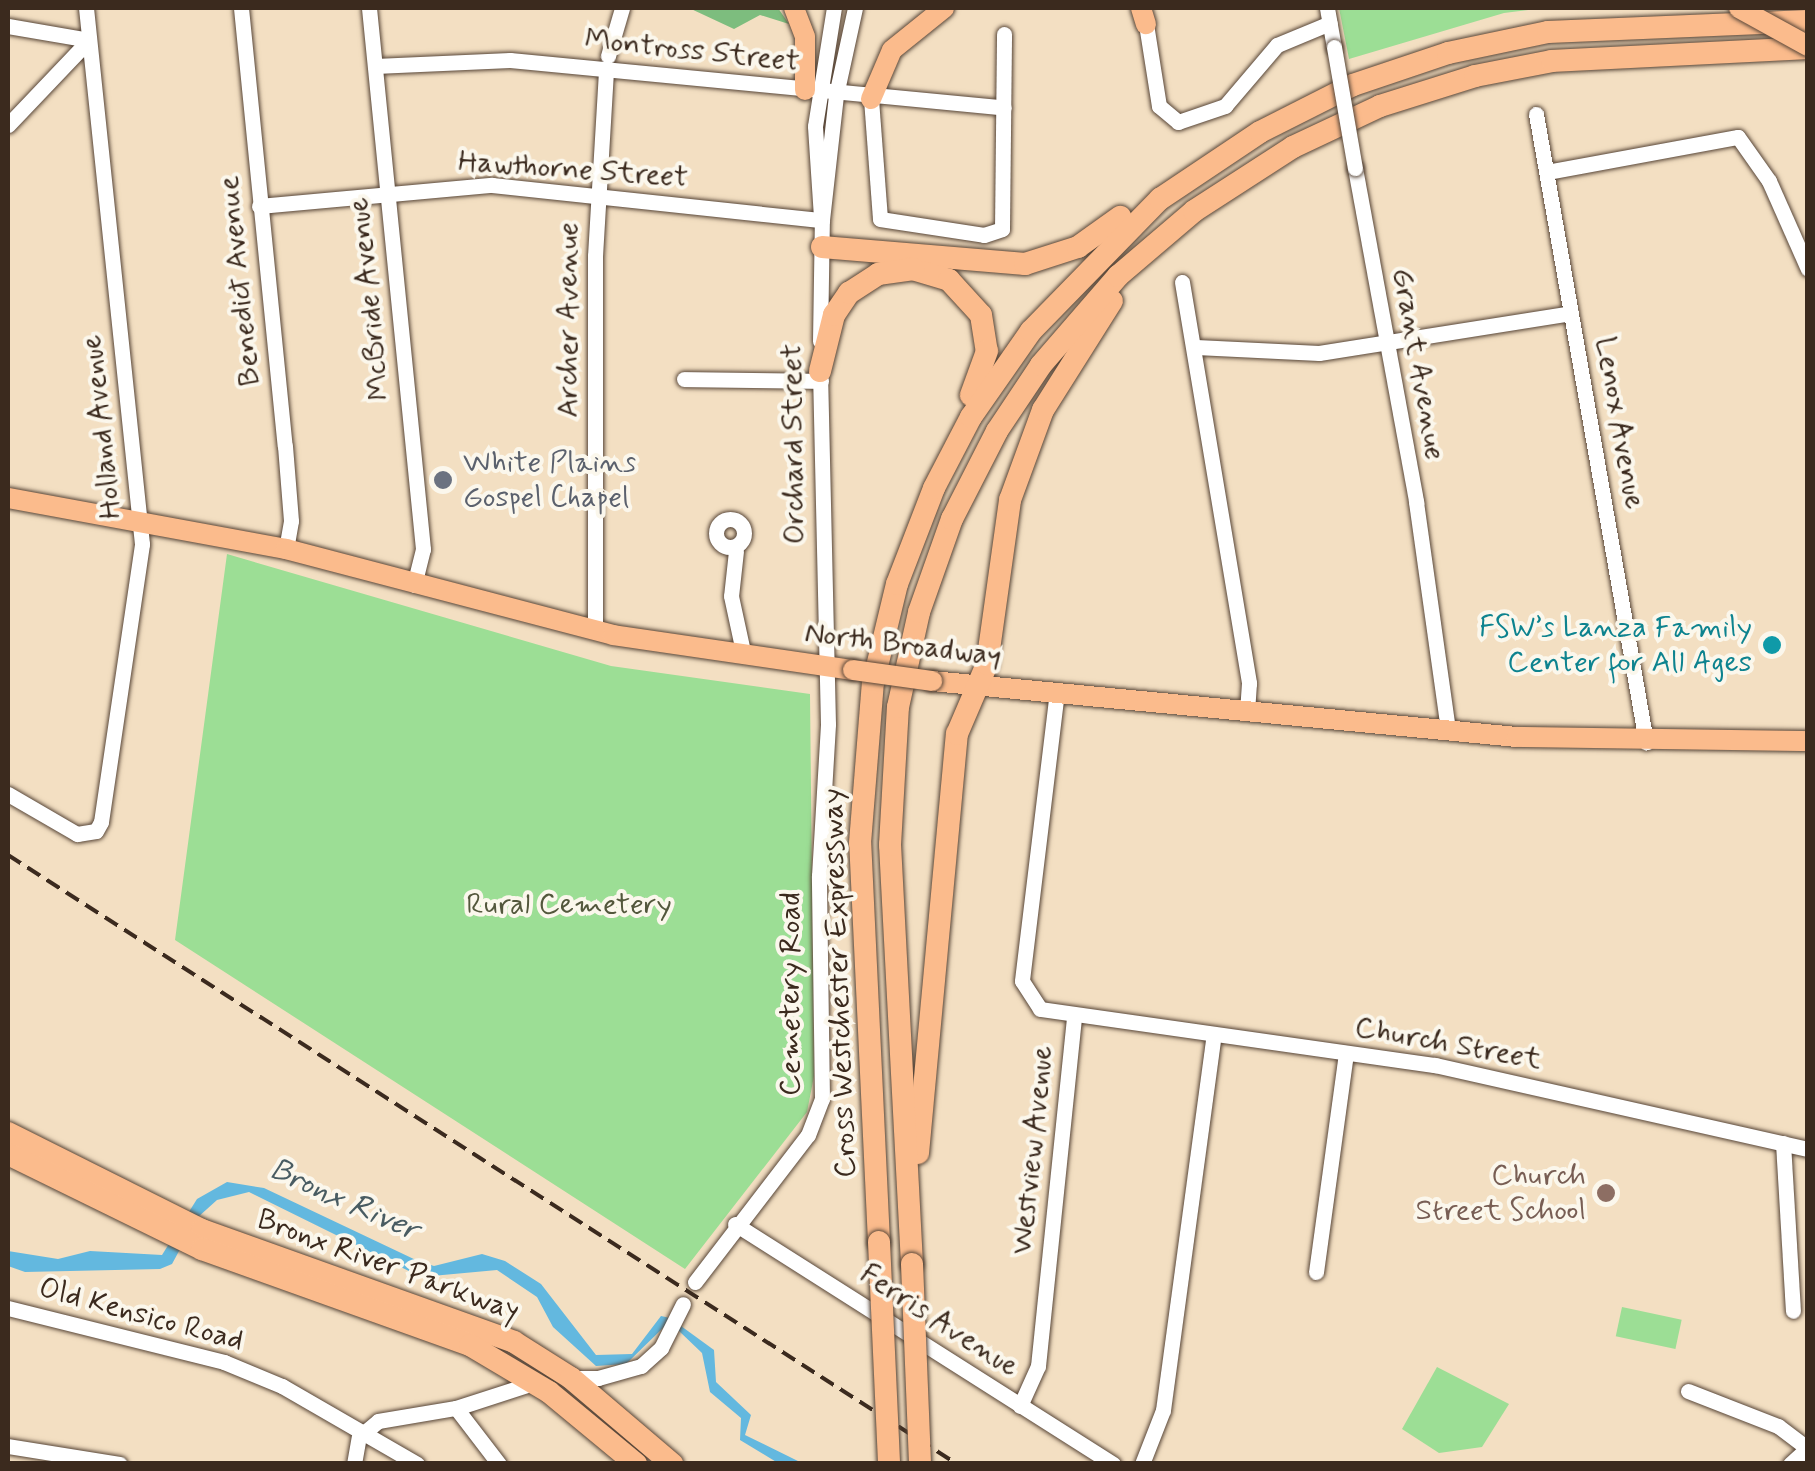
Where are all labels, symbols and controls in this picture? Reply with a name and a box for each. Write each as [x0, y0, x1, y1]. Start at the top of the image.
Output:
street label: Montross Street [584, 22, 800, 80]
street label: Hawthorne Street [458, 144, 688, 196]
street label: Benedict Avenue [211, 174, 269, 388]
street label: McBride Avenue [341, 193, 399, 405]
street label: Archer Avenue [551, 224, 587, 416]
street label: Grant Avenue [1384, 267, 1452, 461]
street label: Holland Avenue [74, 329, 130, 525]
street label: Lenox Avenue [1586, 332, 1652, 514]
street label: Orchard Street [774, 344, 814, 544]
place label: White Plains Gospel Chapel [463, 445, 635, 516]
marker: White Plains Gospel Chapel [432, 469, 454, 491]
place label: FSW’s Lanza Family Center for All Ages [1494, 610, 1752, 680]
street label: North Broadway [803, 615, 1003, 675]
marker: FSW’s Lanza Family Center for All Ages [1761, 634, 1783, 656]
street label: Cross Westchester Expressway [815, 783, 865, 1183]
park label: Rural Cemetery [466, 887, 672, 923]
street label: Cemetery Road [773, 893, 809, 1095]
street label: Church Street [1352, 1010, 1544, 1078]
street label: Westview Avenue [1004, 1040, 1062, 1260]
water label: Bronx River [264, 1150, 424, 1250]
place label: Church Street School [1414, 1158, 1586, 1228]
marker: Church Street School [1595, 1182, 1617, 1204]
street label: Bronx River Parkway [257, 1204, 519, 1328]
street label: Ferris Avenue [854, 1257, 1024, 1385]
street label: Old Kensico Road [33, 1270, 249, 1360]

